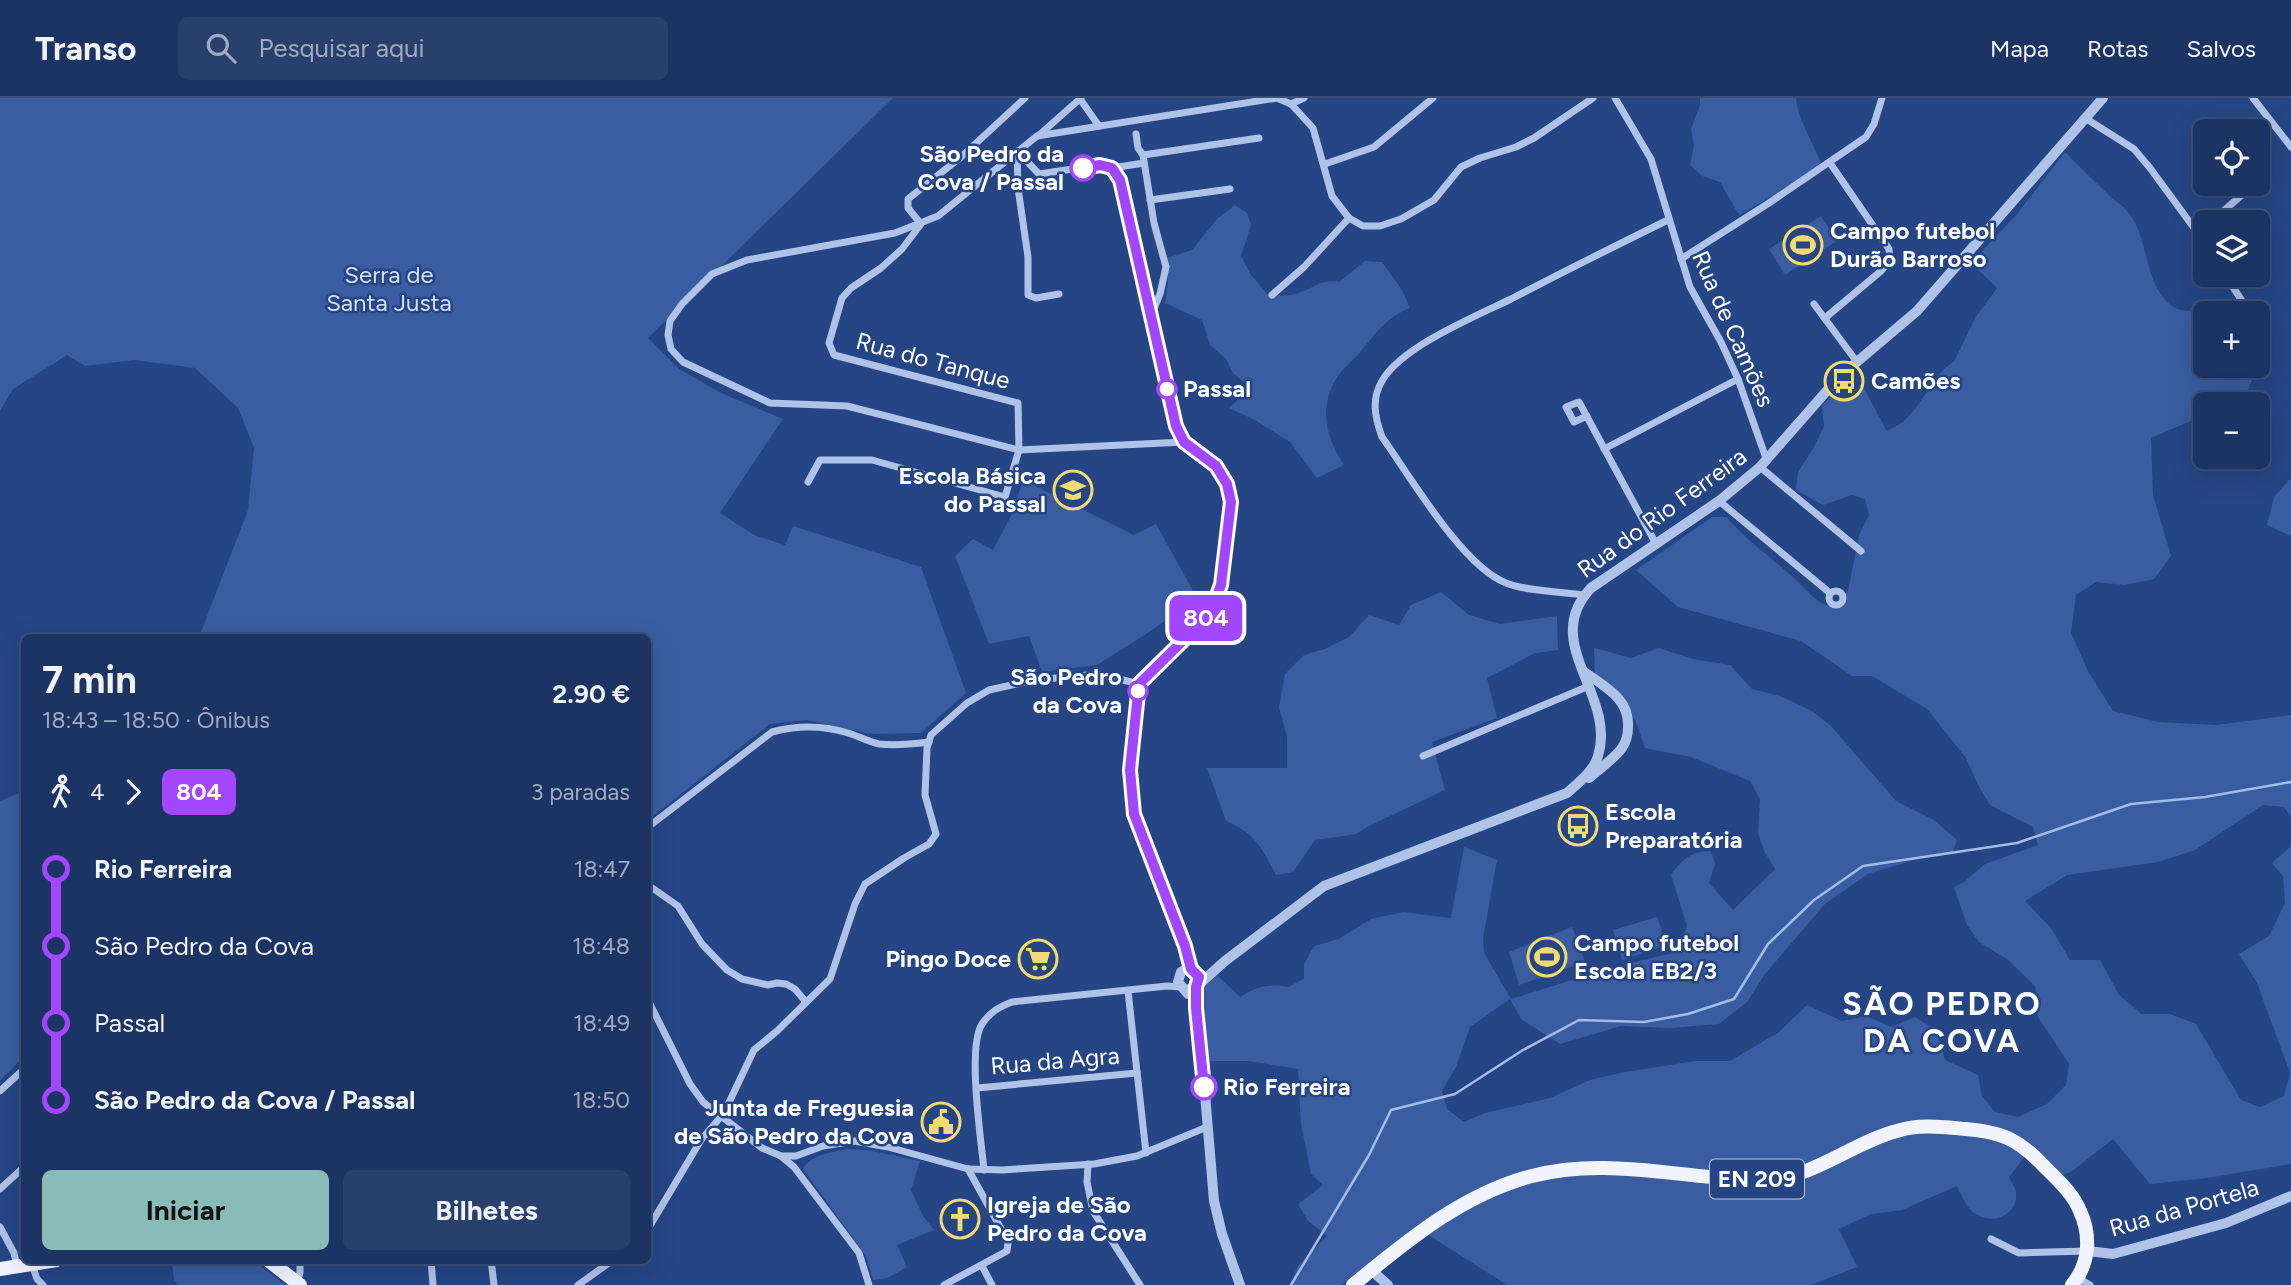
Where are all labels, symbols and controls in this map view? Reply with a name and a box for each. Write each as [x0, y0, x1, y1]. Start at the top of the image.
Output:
search box [178, 17, 668, 80]
text: Transo [35, 29, 136, 68]
icon: search [202, 29, 240, 67]
text: Pesquisar aqui [258, 32, 425, 64]
text: Mapa [1990, 34, 2049, 63]
text: Rotas [2087, 34, 2148, 63]
text: Salvos [2186, 34, 2256, 63]
map controls [2193, 119, 2270, 469]
button: locate [2193, 119, 2270, 196]
place label: São Pedro da Cova / Passal [918, 139, 1064, 196]
marker: São Pedro da Cova / Passal [1070, 155, 1096, 181]
button: layers [2193, 210, 2270, 287]
place label: Campo futebol Durão Barroso [1830, 216, 1995, 273]
sports icon: Campo futebol Durão Barroso [1782, 224, 1824, 266]
street label: Rua de Camões [1686, 246, 1781, 411]
park label: Serra de Santa Justa [326, 260, 452, 317]
button: + [2193, 301, 2270, 378]
street label: Rua do Tanque [853, 326, 1013, 395]
bus stop icon: Camões [1823, 360, 1865, 402]
place label: Camões [1871, 366, 1961, 395]
place label: Passal [1183, 374, 1251, 403]
marker: Passal [1157, 379, 1177, 399]
button: − [2193, 392, 2270, 469]
street label: Rua do Rio Ferreira [1571, 441, 1752, 584]
place label: Escola Básica do Passal [898, 461, 1046, 518]
school or university icon: Escola Básica do Passal [1052, 469, 1094, 511]
line badge: 804 [1166, 595, 1246, 641]
text: 804 [1183, 603, 1229, 632]
text: 7 min [42, 657, 137, 703]
place label: São Pedro da Cova [1010, 662, 1122, 719]
text: 2.90 € [552, 678, 630, 710]
marker: São Pedro da Cova [1128, 681, 1148, 701]
text: 18:43 – 18:50 · Ônibus [42, 706, 270, 734]
icon: walk [42, 773, 80, 811]
icon: forward [114, 773, 152, 811]
text: 804 [176, 777, 222, 806]
text: 4 [90, 778, 104, 806]
text: 3 paradas [531, 778, 630, 806]
place label: Escola Preparatória [1605, 797, 1742, 854]
bus stop icon: Escola Preparatória [1557, 805, 1599, 847]
text: Rio Ferreira [94, 853, 232, 885]
text: 18:47 [574, 855, 630, 883]
place label: Campo futebol Escola EB2/3 [1574, 928, 1739, 985]
text: São Pedro da Cova [94, 930, 314, 962]
text: 18:48 [572, 932, 630, 960]
sports icon: Campo futebol Escola EB2/3 [1526, 936, 1568, 978]
supermarket icon: Pingo Doce [1017, 938, 1059, 980]
place label: Pingo Doce [885, 944, 1011, 973]
district label: SÃO PEDRO DA COVA [1842, 985, 2042, 1060]
text: Passal [94, 1007, 165, 1039]
text: 18:49 [573, 1009, 630, 1037]
street label: Rua da Agra [989, 1040, 1121, 1081]
place label: Rio Ferreira [1223, 1072, 1351, 1101]
marker: Rio Ferreira [1191, 1074, 1217, 1100]
text: São Pedro da Cova / Passal [94, 1084, 415, 1116]
text: 18:50 [573, 1086, 630, 1114]
place label: Junta de Freguesia de São Pedro da Cova [674, 1093, 914, 1150]
public building icon: Junta de Freguesia de São Pedro da Cova [920, 1101, 962, 1143]
road number: EN 209 [1710, 1160, 1804, 1198]
button: Iniciar [42, 1170, 329, 1250]
button: Bilhetes [343, 1170, 630, 1250]
street label: Rua da Portela [2106, 1172, 2262, 1243]
place label: Igreja de São Pedro da Cova [987, 1190, 1147, 1247]
church icon: Igreja de São Pedro da Cova [939, 1198, 981, 1240]

